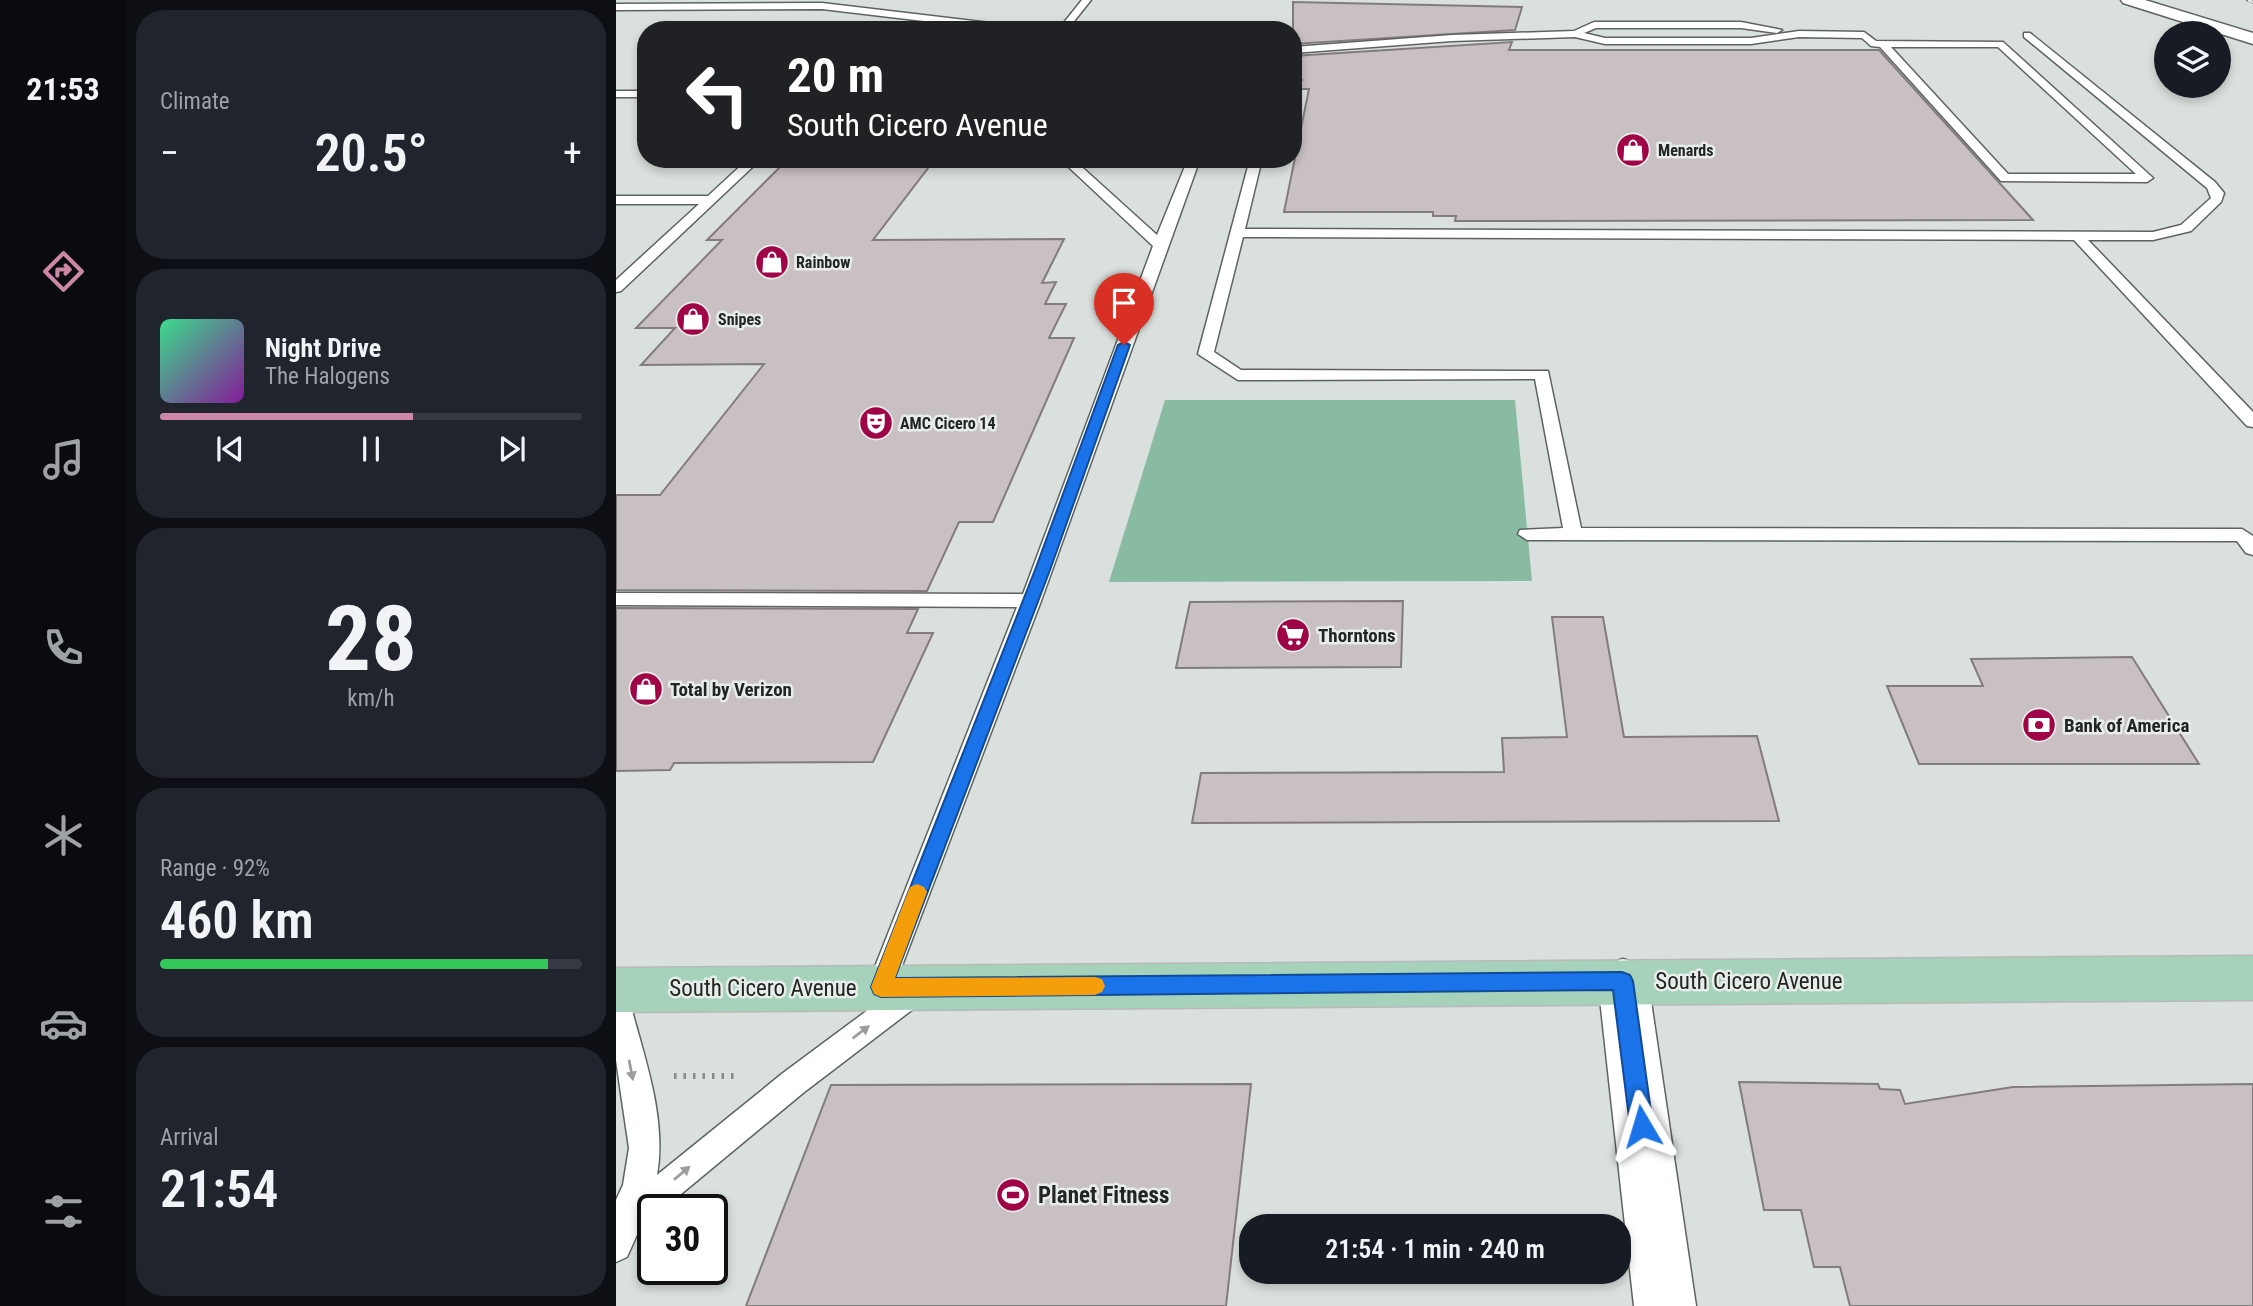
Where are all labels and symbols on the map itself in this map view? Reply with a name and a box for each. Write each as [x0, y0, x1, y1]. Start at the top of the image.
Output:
shop icon: Menards [1614, 131, 1652, 169]
place label: Menards [1658, 141, 1714, 160]
shop icon: Rainbow [753, 243, 791, 281]
place label: Rainbow [796, 253, 850, 272]
pin [1094, 273, 1154, 345]
shop icon: Snipes [674, 300, 712, 338]
place label: Snipes [718, 310, 761, 329]
theatre icon: AMC Cicero 14 [857, 404, 895, 442]
place label: AMC Cicero 14 [900, 414, 996, 433]
supermarket icon: Thorntons [1274, 616, 1312, 654]
place label: Thorntons [1318, 624, 1396, 647]
shop icon: Total by Verizon [627, 670, 665, 708]
place label: Total by Verizon [670, 678, 792, 701]
bank icon: Bank of America [2020, 706, 2058, 744]
place label: Bank of America [2064, 714, 2189, 737]
street label: South Cicero Avenue [1655, 968, 1843, 995]
street label: South Cicero Avenue [669, 975, 857, 1002]
one-way arrow [852, 1025, 870, 1039]
one-way arrow [626, 1059, 637, 1081]
position arrow [1605, 1089, 1679, 1163]
one-way arrow [674, 1166, 691, 1181]
sports icon: Planet Fitness [994, 1176, 1032, 1214]
place label: Planet Fitness [1038, 1182, 1169, 1209]
speed limit sign: 30 [637, 1194, 728, 1285]

